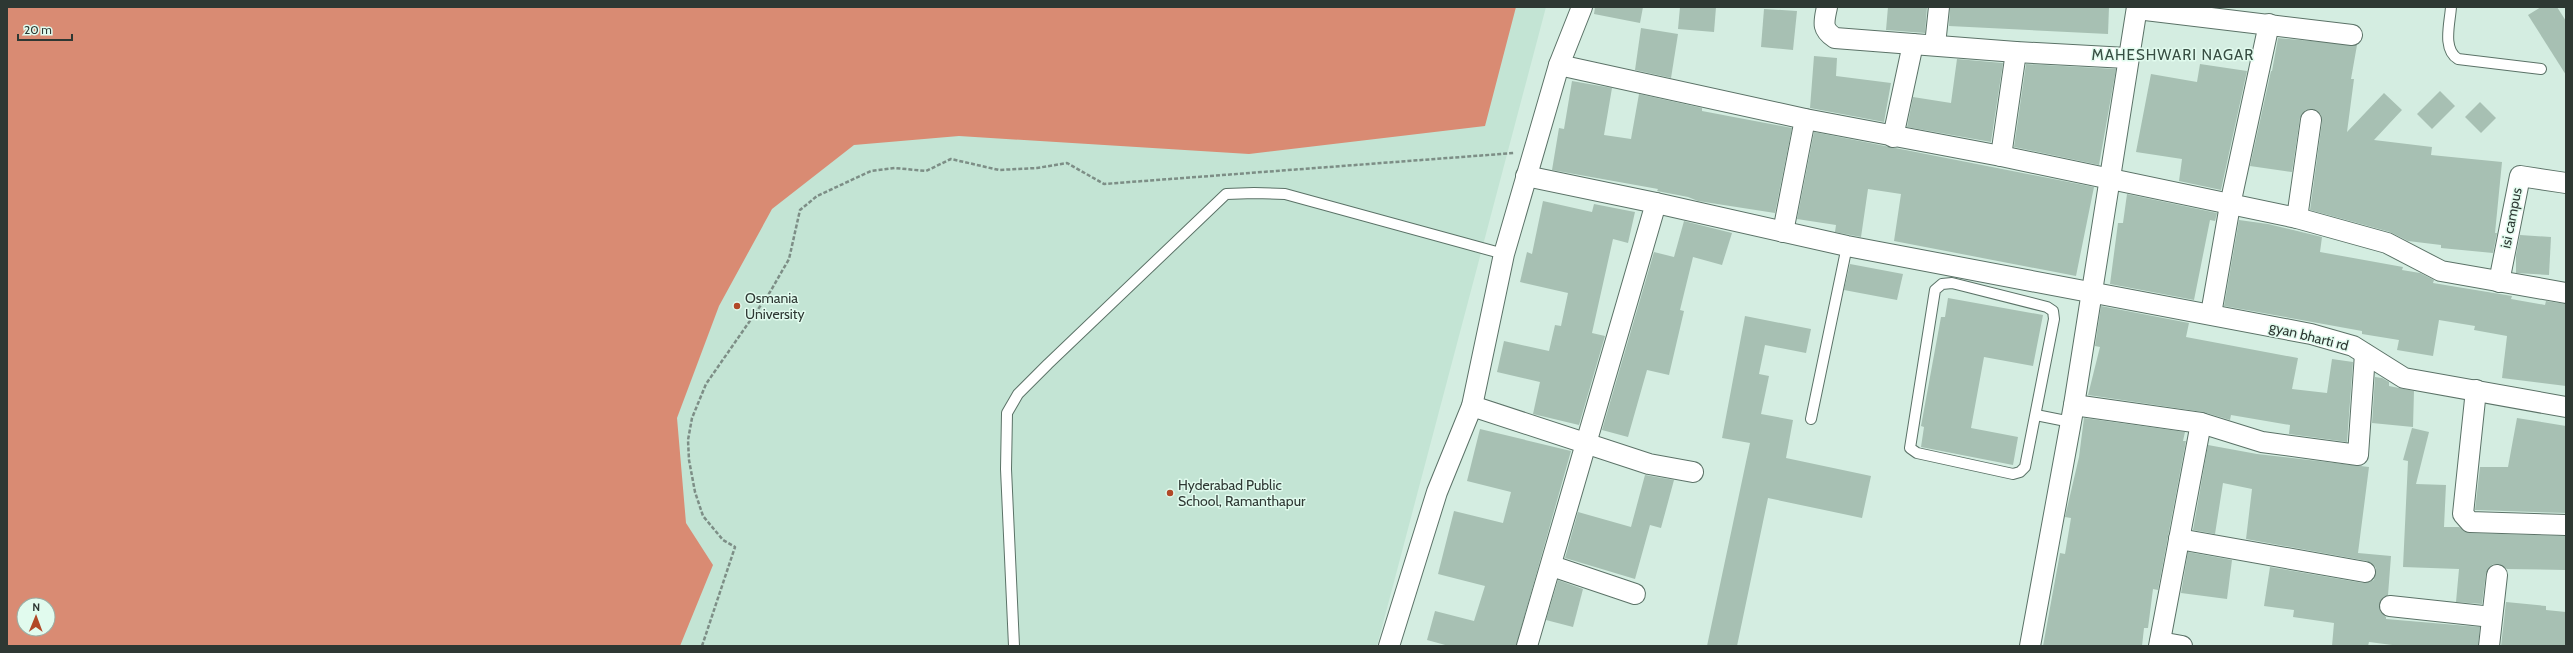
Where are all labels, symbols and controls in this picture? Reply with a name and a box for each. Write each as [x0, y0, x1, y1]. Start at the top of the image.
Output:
scale bar [18, 16, 72, 42]
text: 20 m [24, 22, 52, 37]
district label: MAHESHWARI NAGAR [2092, 46, 2254, 64]
street label: isi campus [2496, 186, 2526, 250]
place label: Osmania University [745, 289, 805, 323]
marker: Osmania University [732, 301, 742, 311]
street label: gyan bharti rd [2268, 317, 2350, 355]
place label: Hyderabad Public School, Ramanthapur [1178, 476, 1306, 510]
marker: Hyderabad Public School, Ramanthapur [1165, 488, 1175, 498]
north arrow [16, 597, 56, 637]
text: N [32, 600, 40, 614]

